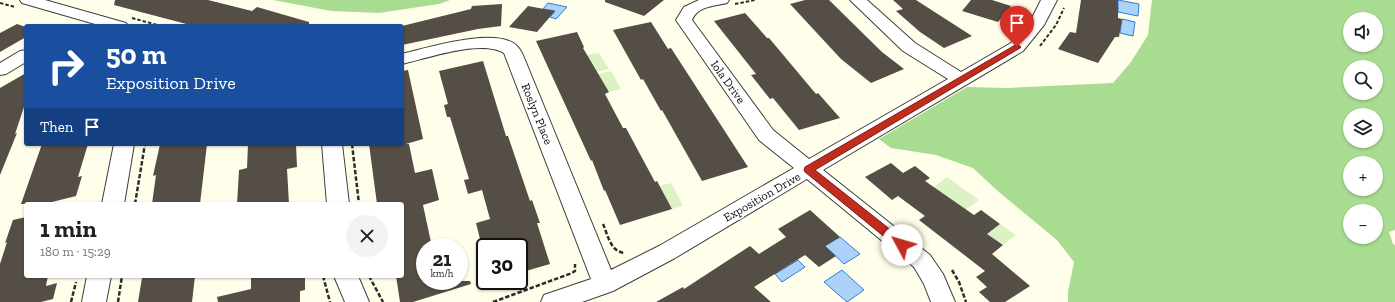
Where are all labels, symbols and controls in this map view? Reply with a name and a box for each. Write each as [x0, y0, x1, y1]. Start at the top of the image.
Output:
pin [1000, 6, 1034, 47]
icon: arrive [1006, 12, 1028, 34]
map controls [1343, 12, 1383, 244]
button: sound [1343, 12, 1383, 52]
text: 50 m [106, 38, 167, 71]
icon: right [40, 40, 92, 92]
street label: Iola Drive [708, 58, 748, 107]
button: search [1343, 60, 1383, 100]
text: Exposition Drive [106, 72, 236, 94]
street label: Roslyn Place [518, 81, 556, 147]
button: layers [1343, 108, 1383, 148]
icon: arrive [81, 116, 103, 138]
text: Then [40, 118, 73, 136]
button: + [1343, 156, 1383, 196]
street label: Exposition Drive [721, 169, 803, 225]
button: − [1343, 204, 1383, 244]
text: 1 min [40, 214, 97, 243]
button: close [346, 215, 388, 257]
position arrow [881, 224, 923, 266]
speed limit sign: 30 [476, 238, 528, 290]
text: 180 m · 15:29 [40, 244, 111, 259]
text: 21 [433, 247, 451, 271]
text: km/h [431, 268, 453, 280]

